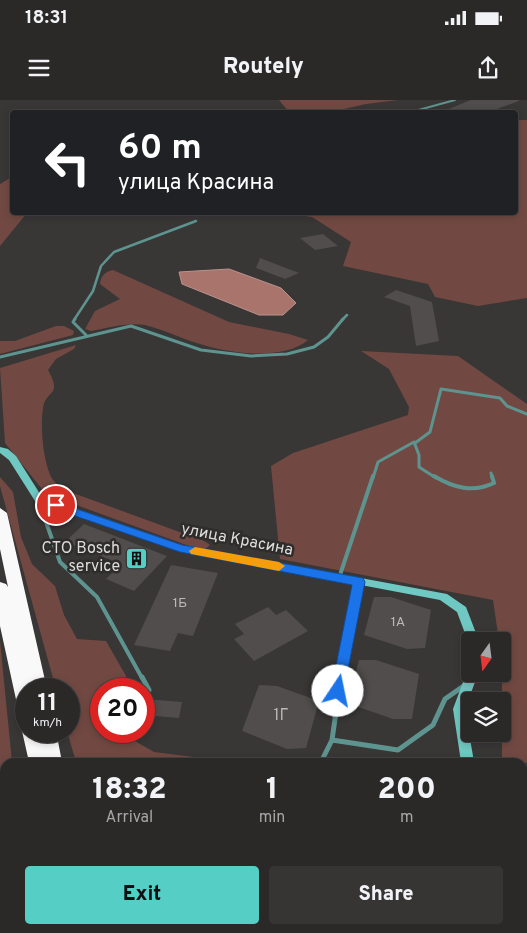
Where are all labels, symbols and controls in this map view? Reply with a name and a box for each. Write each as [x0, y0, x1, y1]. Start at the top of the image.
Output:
text: 18:31 [25, 6, 68, 30]
icon: menu [25, 54, 53, 82]
text: Routely [223, 54, 304, 81]
icon: share [474, 54, 502, 82]
text: 60 m [118, 127, 202, 171]
icon: left [35, 130, 100, 195]
text: улица Красина [118, 170, 274, 197]
pin [35, 484, 77, 526]
icon: arrive [42, 491, 70, 519]
street label: улица Красина [179, 519, 295, 561]
place label: СТО Bosch service [41, 539, 120, 577]
building icon: СТО Bosch service [124, 546, 148, 570]
house number: 1Б [173, 595, 187, 612]
house number: 1А [391, 614, 405, 631]
north arrow [461, 632, 511, 682]
map controls [461, 632, 511, 742]
position arrow [311, 664, 363, 716]
speed limit sign: 20 [90, 678, 155, 743]
text: 11 [37, 688, 58, 720]
button: layers [461, 692, 511, 742]
house number: 1Г [273, 706, 289, 726]
text: km/h [33, 715, 62, 731]
text: 18:32 [92, 772, 167, 809]
text: 1 [266, 772, 278, 809]
text: 200 [378, 772, 436, 809]
text: Arrival [106, 808, 153, 828]
text: min [259, 808, 285, 828]
text: m [400, 808, 413, 828]
button: Exit [25, 866, 259, 924]
button: Share [269, 866, 503, 924]

